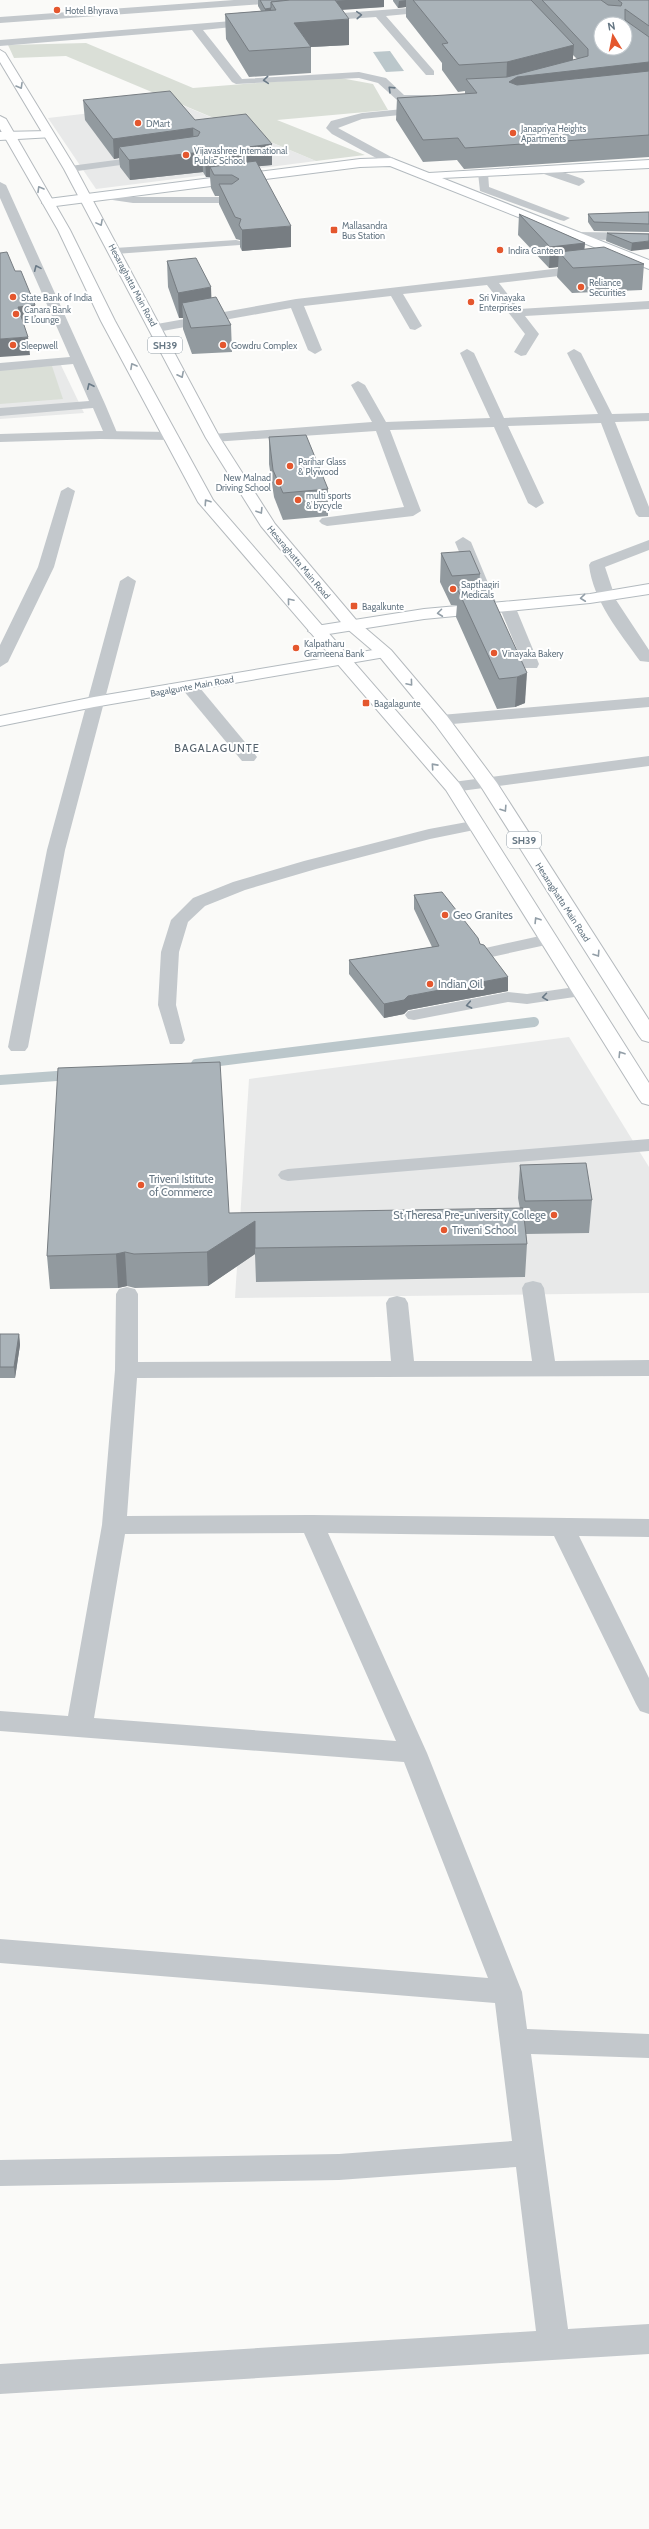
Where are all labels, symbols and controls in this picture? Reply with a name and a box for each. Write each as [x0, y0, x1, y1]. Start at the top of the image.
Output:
marker: Hotel Bhyrava [52, 5, 62, 15]
place label: Hotel Bhyrava [65, 5, 119, 16]
one-way arrow [356, 10, 362, 19]
north arrow [593, 16, 633, 56]
text: N [606, 19, 616, 34]
one-way arrow [263, 76, 269, 85]
one-way arrow [16, 82, 23, 89]
one-way arrow [388, 86, 396, 94]
marker: DMart [133, 118, 143, 128]
place label: DMart [146, 118, 170, 129]
place label: Janapriya Heights Apartments [520, 123, 587, 144]
marker: Janapriya Heights Apartments [508, 128, 518, 138]
place label: Vijayashree International Public School [194, 145, 288, 166]
marker: Vijayashree International Public School [181, 150, 191, 160]
one-way arrow [37, 186, 44, 193]
one-way arrow [95, 219, 102, 226]
place label: Mallasandra Bus Station [342, 220, 388, 241]
marker: Mallasandra Bus Station [329, 225, 339, 235]
street label: Hesaraghatta Main Road [107, 242, 159, 328]
marker: Indira Canteen [495, 245, 505, 255]
place label: Indira Canteen [508, 245, 563, 256]
one-way arrow [34, 264, 42, 272]
place label: Reliance Securities [589, 277, 626, 298]
marker: Reliance Securities [576, 282, 586, 292]
marker: State Bank of India [8, 292, 18, 302]
place label: State Bank of India [21, 292, 93, 303]
place label: Sri Vinayaka Enterprises [479, 292, 526, 313]
marker: Sri Vinayaka Enterprises [466, 297, 476, 307]
place label: Canara Bank E Lounge [24, 304, 71, 325]
marker: Canara Bank E Lounge [11, 309, 21, 319]
road number: SH39 [148, 337, 182, 353]
marker: Sleepwell [8, 340, 18, 350]
place label: Sleepwell [21, 340, 59, 351]
marker: Gowdru Complex [218, 340, 228, 350]
place label: Gowdru Complex [231, 340, 298, 351]
one-way arrow [130, 363, 138, 370]
one-way arrow [176, 370, 183, 378]
one-way arrow [87, 383, 95, 390]
place label: Parihar Glass & Plywood [298, 456, 346, 477]
marker: Parihar Glass & Plywood [285, 461, 295, 471]
place label: New Malnad Driving School [216, 472, 272, 493]
marker: New Malnad Driving School [274, 477, 284, 487]
place label: multi sports & bycycle [306, 490, 351, 511]
marker: multi sports & bycycle [293, 495, 303, 505]
one-way arrow [204, 499, 212, 506]
one-way arrow [255, 507, 262, 514]
street label: Hesaraghatta Main Road [265, 523, 333, 601]
place label: Sapthagiri Medicals [461, 579, 499, 600]
marker: Sapthagiri Medicals [448, 584, 458, 594]
one-way arrow [580, 593, 586, 602]
one-way arrow [288, 599, 295, 606]
marker: Bagalkunte [349, 601, 359, 611]
place label: Bagalkunte [362, 601, 404, 612]
one-way arrow [437, 608, 443, 617]
place label: Kalpatharu Grameena Bank [304, 638, 364, 659]
marker: Kalpatharu Grameena Bank [291, 643, 301, 653]
marker: Vinayaka Bakery [489, 648, 499, 658]
place label: Vinayaka Bakery [502, 648, 564, 659]
street label: Bagalgunte Main Road [149, 673, 235, 699]
one-way arrow [405, 678, 412, 685]
marker: Bagalagunte [361, 698, 371, 708]
place label: Bagalagunte [374, 698, 421, 709]
district label: BAGALAGUNTE [174, 741, 260, 755]
one-way arrow [432, 763, 439, 770]
one-way arrow [500, 805, 507, 812]
road number: SH39 [507, 832, 541, 848]
street label: Hesaraghatta Main Road [533, 860, 593, 944]
place label: Geo Granites [453, 908, 513, 922]
marker: Geo Granites [440, 910, 450, 920]
one-way arrow [534, 917, 542, 924]
one-way arrow [592, 950, 600, 957]
place label: Indian Oil [438, 977, 483, 991]
marker: Indian Oil [425, 979, 435, 989]
one-way arrow [542, 992, 548, 1001]
one-way arrow [466, 1000, 473, 1009]
one-way arrow [618, 1051, 626, 1058]
place label: Triveni Istitute of Commerce [149, 1172, 214, 1199]
marker: Triveni Istitute of Commerce [136, 1180, 146, 1190]
place label: St Theresa Pre-university College [393, 1208, 546, 1222]
marker: St Theresa Pre-university College [549, 1210, 559, 1220]
place label: Triveni School [452, 1223, 517, 1237]
marker: Triveni School [439, 1225, 449, 1235]

